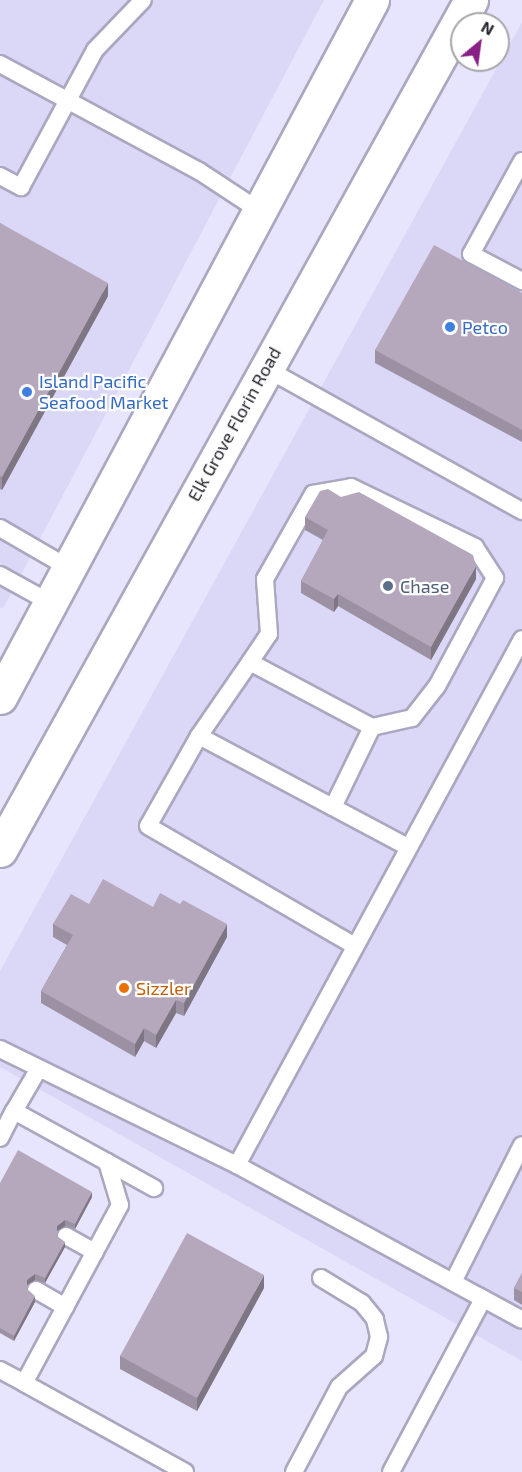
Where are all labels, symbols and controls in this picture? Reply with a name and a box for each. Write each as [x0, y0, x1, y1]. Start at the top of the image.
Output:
north arrow [450, 12, 510, 72]
text: N [478, 16, 498, 39]
place label: Petco [462, 316, 508, 338]
marker: Petco [443, 320, 457, 334]
street label: Elk Grove Florin Road [183, 343, 285, 505]
place label: Island Pacific Seafood Market [39, 371, 168, 413]
marker: Island Pacific Seafood Market [20, 385, 34, 399]
place label: Chase [400, 575, 449, 597]
marker: Chase [381, 579, 395, 593]
place label: Sizzler [136, 977, 191, 999]
marker: Sizzler [117, 981, 131, 995]

